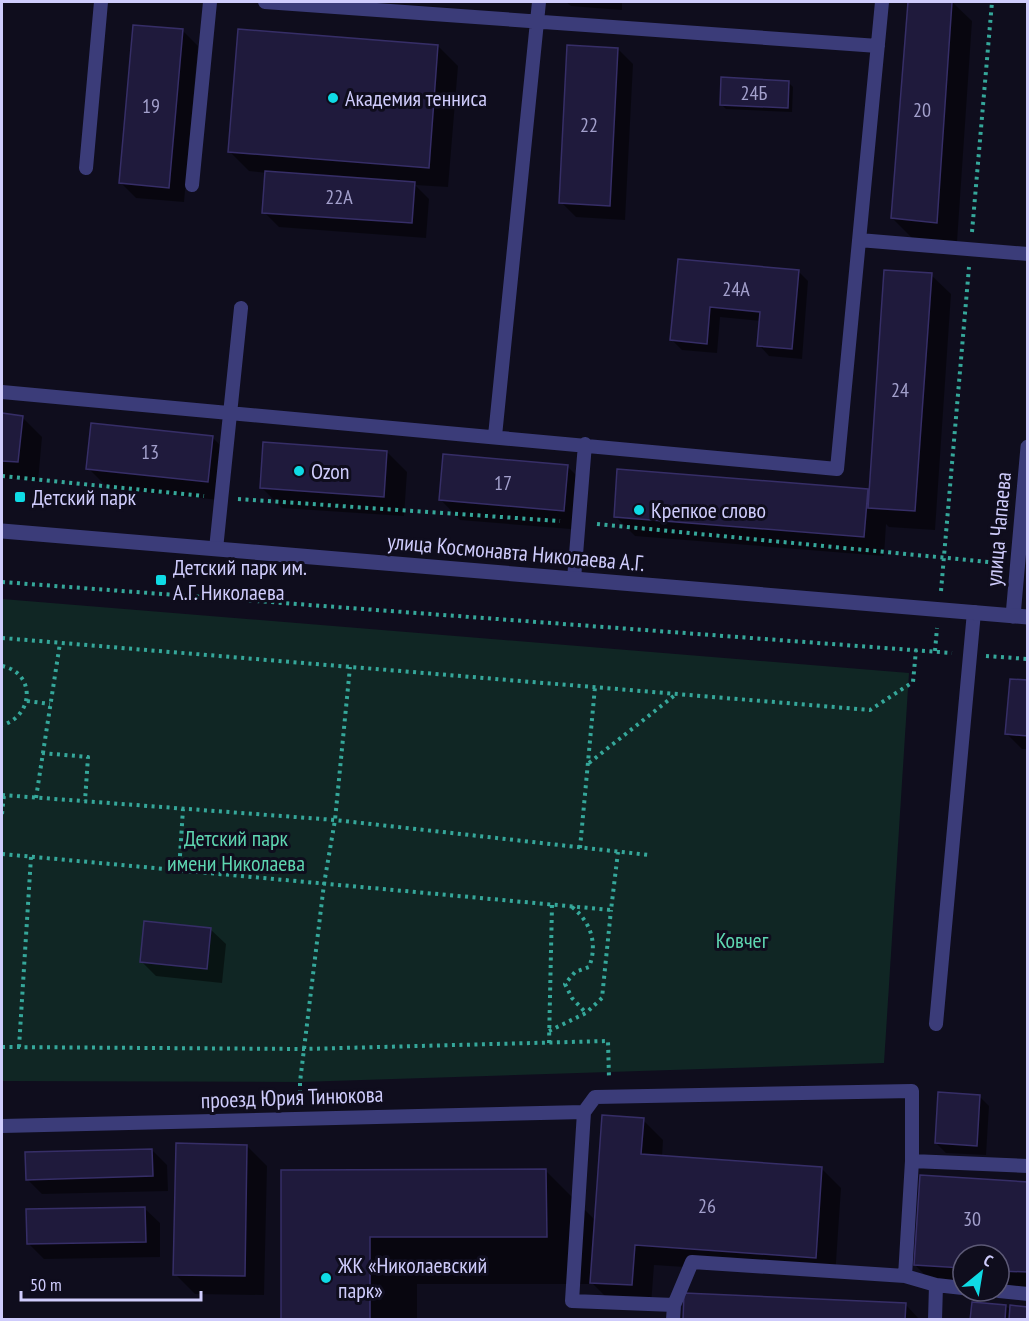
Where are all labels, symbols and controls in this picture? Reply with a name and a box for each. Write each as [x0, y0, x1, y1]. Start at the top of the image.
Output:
house number: 24Б [741, 80, 768, 106]
place label: Академия тенниса [345, 84, 487, 112]
marker: Академия тенниса [326, 91, 340, 105]
house number: 19 [142, 93, 160, 119]
house number: 20 [913, 97, 931, 123]
house number: 22 [580, 112, 598, 138]
house number: 22А [325, 184, 353, 210]
house number: 24А [722, 276, 750, 302]
house number: 24 [891, 377, 909, 403]
house number: 13 [141, 439, 159, 465]
place label: Ozon [311, 457, 350, 485]
marker: Ozon [292, 464, 306, 478]
house number: 17 [494, 470, 512, 496]
street label: улица Чапаева [979, 471, 1017, 587]
place label: Детский парк [32, 483, 137, 511]
marker: Детский парк [13, 490, 27, 504]
place label: Крепкое слово [651, 496, 766, 524]
marker: Крепкое слово [632, 503, 646, 517]
street label: улица Космонавта Николаева А.Г. [386, 527, 646, 577]
place label: Детский парк им. А.Г. Николаева [173, 553, 307, 606]
marker: Детский парк им. А.Г. Николаева [154, 573, 168, 587]
park label: Детский парк имени Николаева [167, 824, 305, 877]
park label: Ковчег [716, 926, 769, 954]
street label: проезд Юрия Тинюкова [200, 1080, 384, 1114]
house number: 26 [698, 1193, 716, 1219]
house number: 30 [963, 1206, 981, 1232]
north arrow [951, 1243, 1011, 1303]
text: С [980, 1250, 997, 1271]
place label: ЖК «Николаевский парк» [337, 1251, 487, 1304]
scale bar [21, 1264, 201, 1302]
marker: ЖК «Николаевский парк» [319, 1271, 333, 1285]
text: 50 m [30, 1273, 62, 1296]

